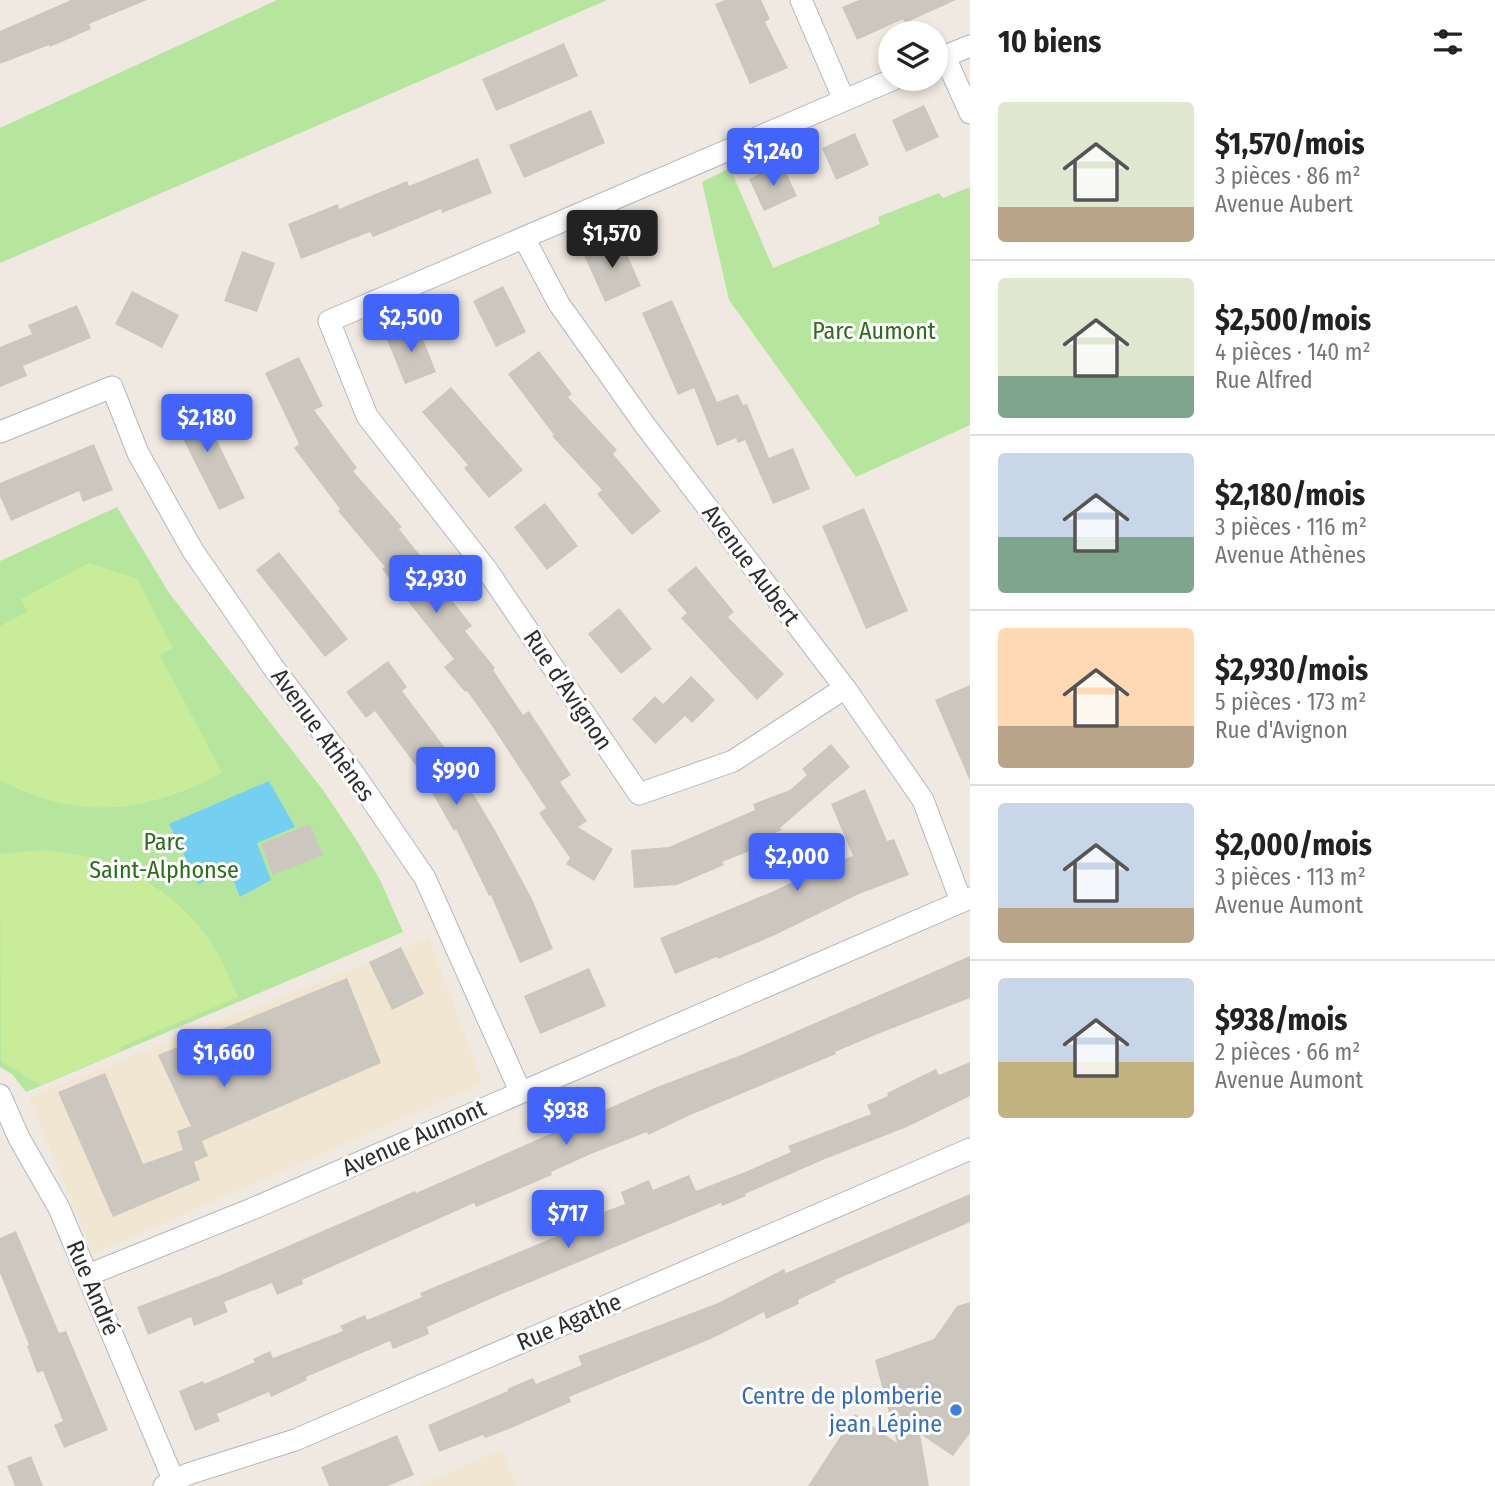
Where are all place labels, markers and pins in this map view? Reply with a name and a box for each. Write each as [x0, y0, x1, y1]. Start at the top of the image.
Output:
pin: $1,240 [716, 128, 830, 188]
pin: $1,570 [555, 210, 669, 270]
pin: $2,500 [354, 294, 468, 354]
pin: $2,180 [150, 394, 264, 454]
pin: $2,930 [379, 556, 493, 615]
pin: $990 [415, 748, 497, 807]
pin: $2,000 [740, 834, 854, 893]
pin: $1,660 [167, 1030, 281, 1089]
pin: $938 [525, 1088, 607, 1147]
pin: $717 [527, 1190, 609, 1250]
place label: Centre de plomberie jean Lépine [741, 1382, 942, 1438]
marker: Centre de plomberie jean Lépine [948, 1402, 964, 1418]

